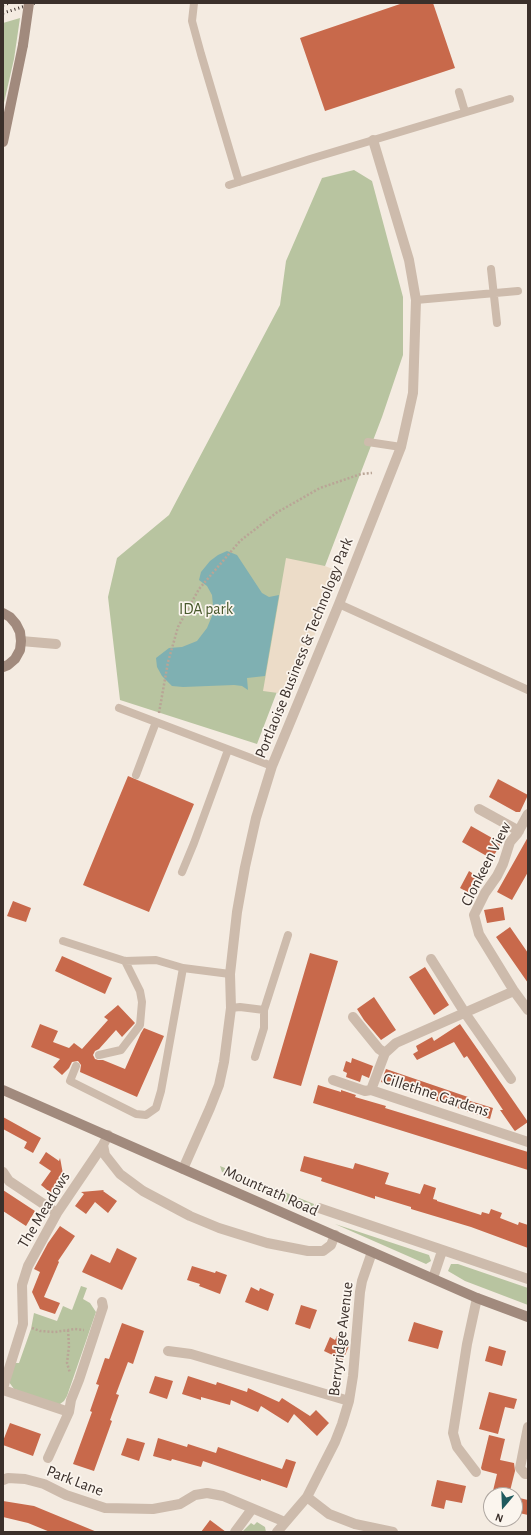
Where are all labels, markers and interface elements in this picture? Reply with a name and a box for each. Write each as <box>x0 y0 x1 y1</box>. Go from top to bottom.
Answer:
street label: Portlaoise Business & Technology Park <box>251 535 357 761</box>
park label: IDA park <box>179 599 233 619</box>
street label: Clonkeen View <box>457 819 515 909</box>
street label: Cillethne Gardens <box>380 1069 492 1121</box>
street label: Mountrath Road <box>221 1162 321 1220</box>
street label: The Meadows <box>14 1168 74 1252</box>
street label: Berryridge Avenue <box>324 1281 358 1397</box>
street label: Park Lane <box>44 1461 106 1501</box>
north arrow <box>483 1487 523 1527</box>
text: N <box>494 1511 505 1524</box>

